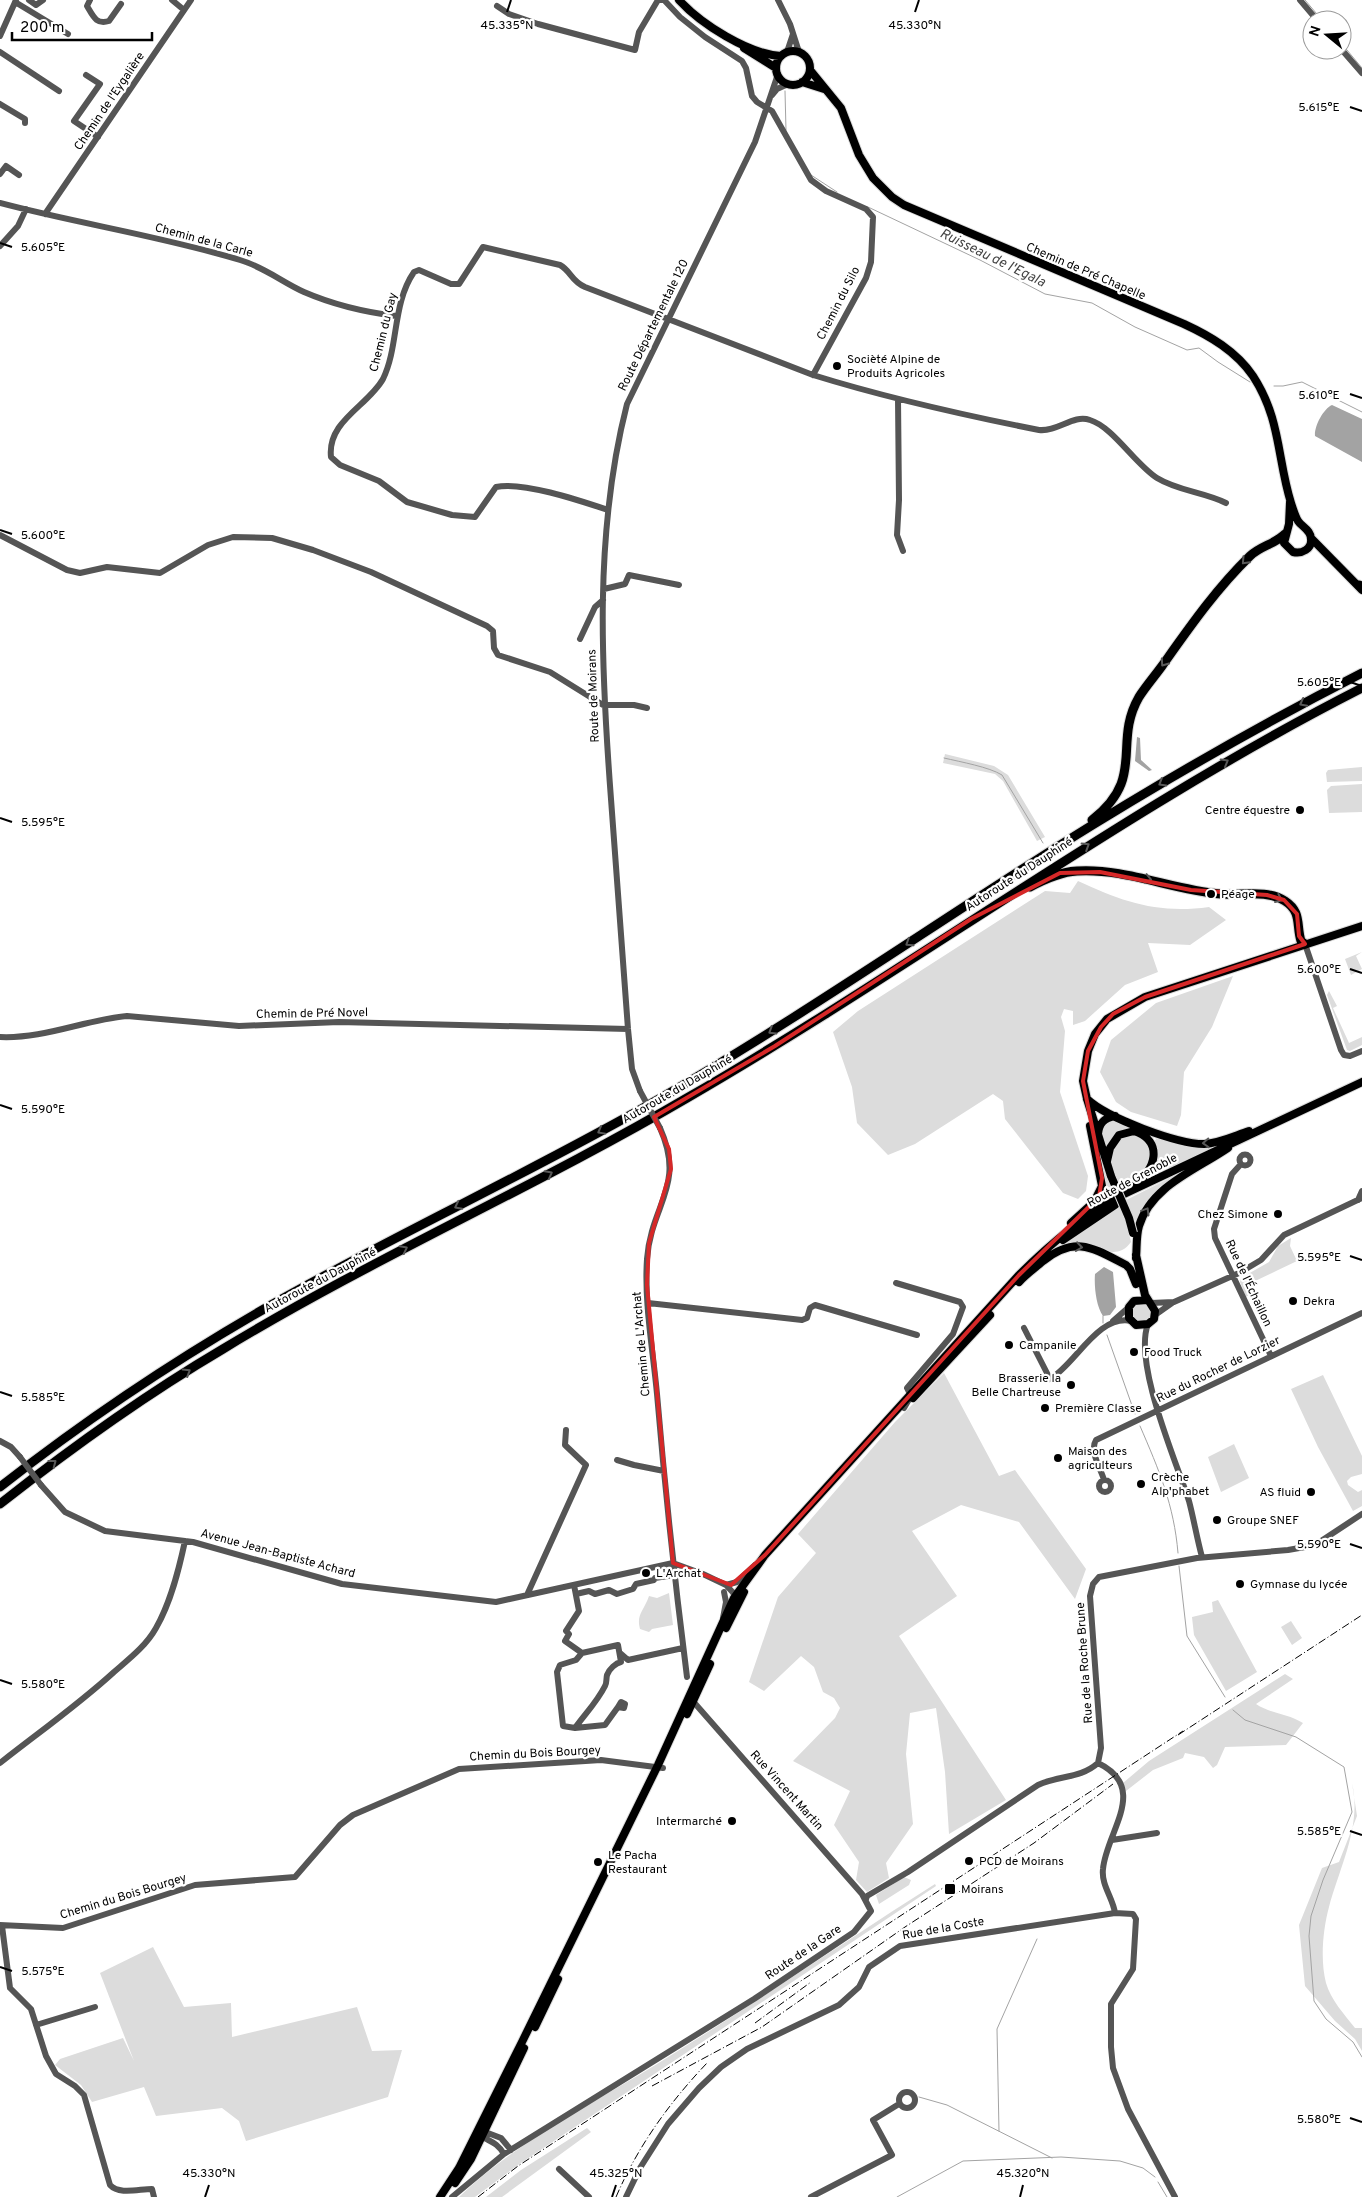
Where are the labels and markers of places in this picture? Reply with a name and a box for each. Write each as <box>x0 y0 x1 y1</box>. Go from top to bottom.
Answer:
place label: Socièté Alpine de Produits Agricoles <box>847 352 945 382</box>
marker: Socièté Alpine de Produits Agricoles <box>831 360 843 372</box>
place label: Centre équestre <box>1205 803 1290 819</box>
marker: Centre équestre <box>1294 804 1306 816</box>
place label: Péage <box>1221 887 1255 903</box>
marker: Péage <box>1205 888 1217 900</box>
place label: Chez Simone <box>1197 1207 1268 1223</box>
marker: Chez Simone <box>1272 1208 1284 1220</box>
place label: Dekra <box>1303 1294 1335 1310</box>
marker: Dekra <box>1287 1295 1299 1307</box>
place label: Campanile <box>1019 1338 1076 1354</box>
marker: Campanile <box>1003 1339 1015 1351</box>
place label: Food Truck <box>1144 1345 1202 1361</box>
marker: Food Truck <box>1128 1346 1140 1358</box>
place label: Brasserie la Belle Chartreuse <box>972 1371 1061 1401</box>
marker: Brasserie la Belle Chartreuse <box>1065 1379 1077 1391</box>
place label: Première Classe <box>1055 1401 1142 1417</box>
marker: Première Classe <box>1039 1402 1051 1414</box>
place label: Maison des agriculteurs <box>1068 1444 1133 1474</box>
marker: Maison des agriculteurs <box>1052 1452 1064 1464</box>
place label: Crèche Alp'phabet <box>1151 1470 1209 1500</box>
marker: Crèche Alp'phabet <box>1135 1478 1147 1490</box>
place label: AS fluid <box>1259 1485 1301 1501</box>
marker: AS fluid <box>1305 1486 1317 1498</box>
place label: Groupe SNEF <box>1227 1513 1299 1529</box>
marker: Groupe SNEF <box>1211 1514 1223 1526</box>
place label: L'Archat <box>656 1566 701 1582</box>
marker: L'Archat <box>640 1567 652 1579</box>
place label: Gymnase du lycée <box>1250 1577 1347 1593</box>
marker: Gymnase du lycée <box>1234 1578 1246 1590</box>
place label: Intermarché <box>656 1814 722 1830</box>
marker: Intermarché <box>726 1815 738 1827</box>
place label: Le Pacha Restaurant <box>608 1848 667 1878</box>
place label: PCD de Moirans <box>979 1854 1064 1870</box>
marker: PCD de Moirans <box>963 1855 975 1867</box>
marker: Le Pacha Restaurant <box>592 1856 604 1868</box>
marker: Moirans <box>943 1882 957 1896</box>
place label: Moirans <box>961 1882 1004 1898</box>

